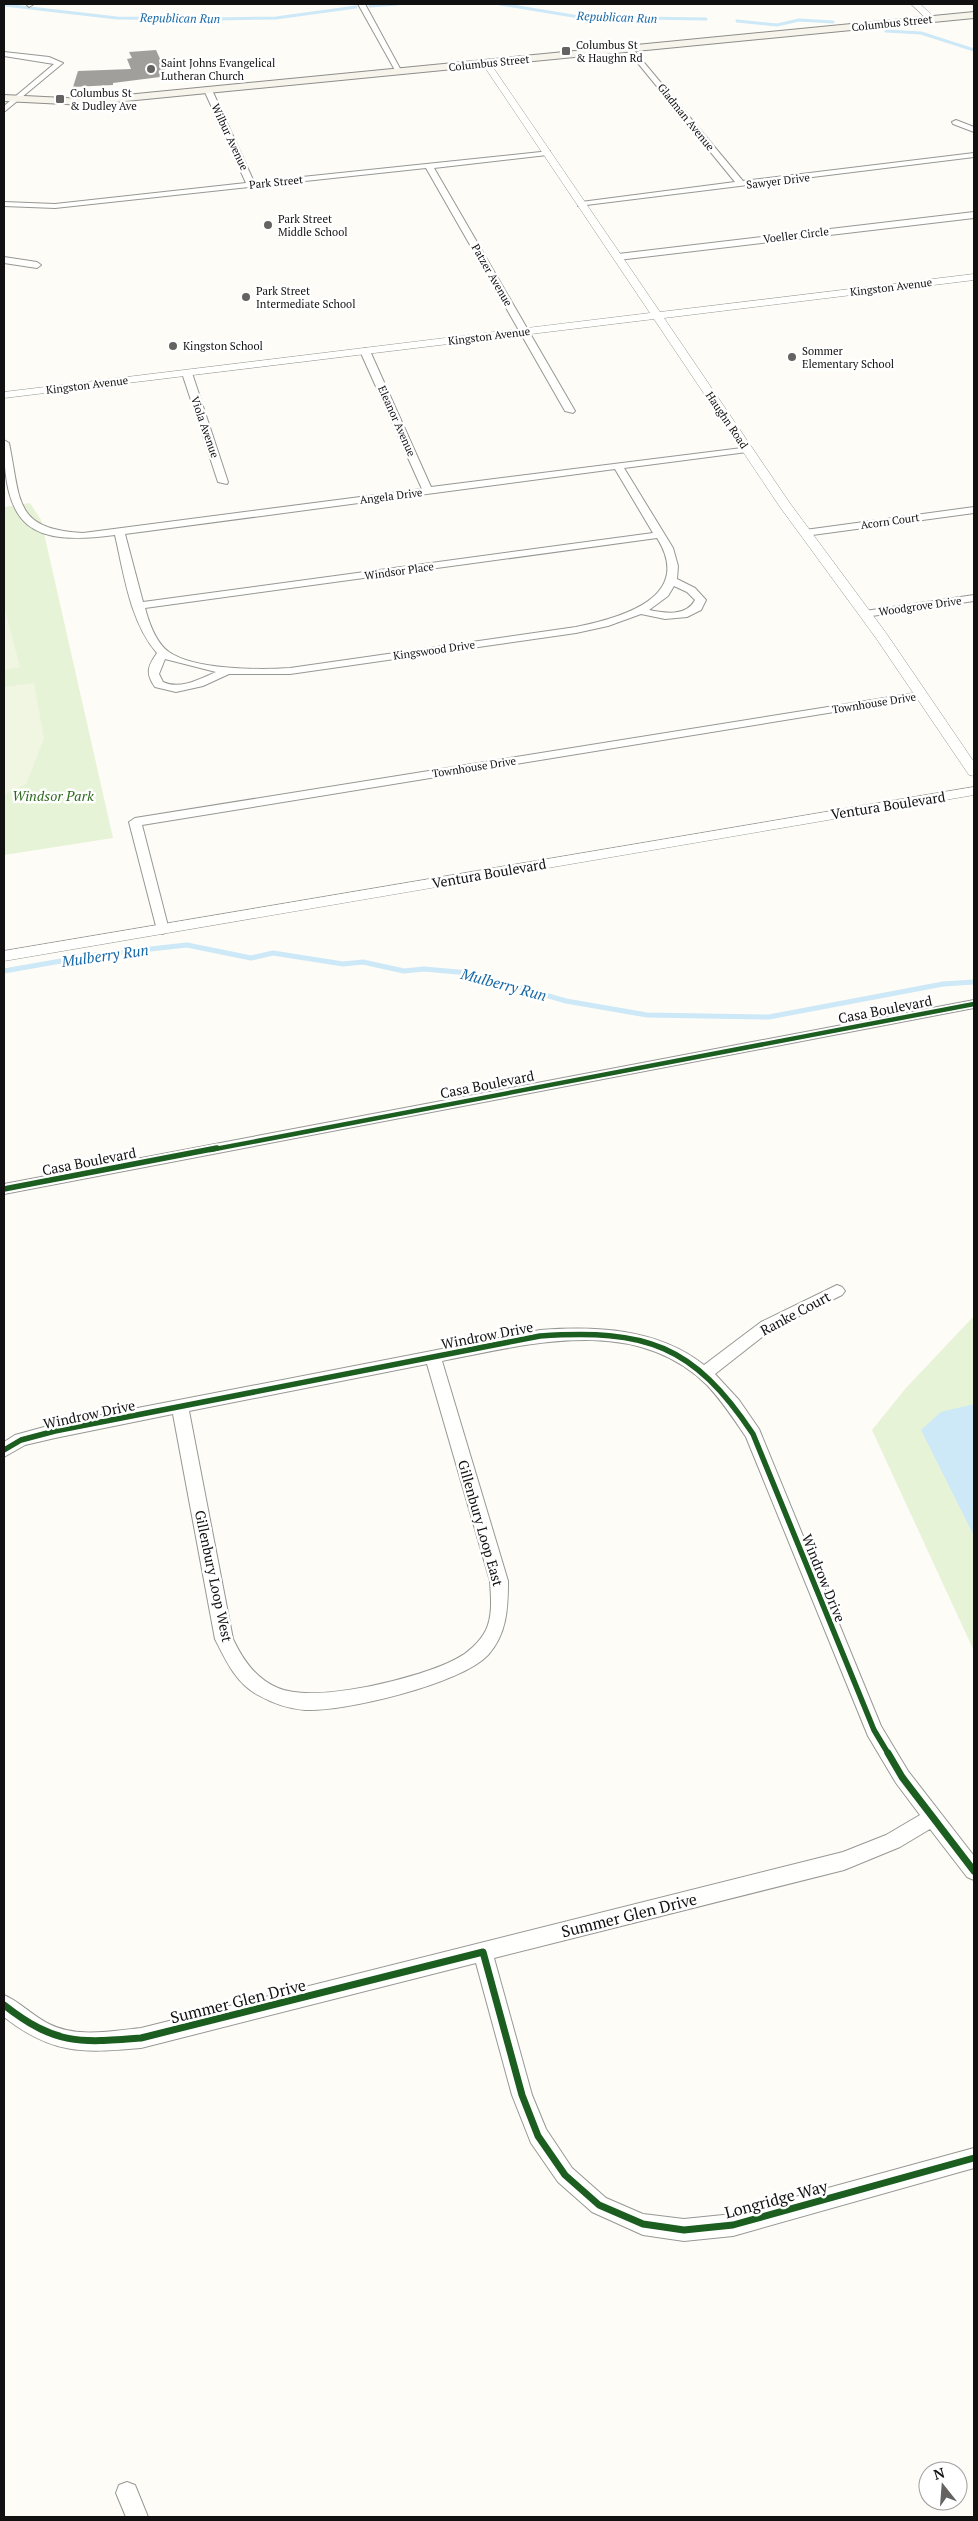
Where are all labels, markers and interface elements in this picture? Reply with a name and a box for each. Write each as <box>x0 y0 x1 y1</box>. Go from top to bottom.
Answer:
water label: Republican Run <box>576 8 657 26</box>
water label: Republican Run <box>139 10 220 26</box>
street label: Columbus Street <box>851 12 933 34</box>
place label: Columbus St & Haughn Rd <box>576 38 643 65</box>
marker: Columbus St & Haughn Rd <box>560 45 572 57</box>
street label: Columbus Street <box>448 52 530 74</box>
place label: Saint Johns Evangelical Lutheran Church <box>161 56 275 83</box>
marker: Saint Johns Evangelical Lutheran Church <box>145 63 157 75</box>
street label: Gladman Avenue <box>655 80 718 154</box>
place label: Columbus St & Dudley Ave <box>70 86 137 113</box>
marker: Columbus St & Dudley Ave <box>54 93 66 105</box>
street label: Wilbur Avenue <box>208 101 252 173</box>
street label: Sawyer Drive <box>745 170 811 192</box>
street label: Park Street <box>248 172 304 192</box>
place label: Park Street Middle School <box>278 212 348 239</box>
marker: Park Street Middle School <box>262 219 274 231</box>
street label: Voeller Circle <box>763 224 830 246</box>
street label: Patzer Avenue <box>469 241 516 309</box>
street label: Kingston Avenue <box>849 275 933 299</box>
place label: Park Street Intermediate School <box>256 284 355 311</box>
marker: Park Street Intermediate School <box>240 291 252 303</box>
street label: Kingston Avenue <box>447 324 531 348</box>
place label: Kingston School <box>183 339 263 353</box>
marker: Kingston School <box>167 340 179 352</box>
place label: Sommer Elementary School <box>802 344 894 371</box>
marker: Sommer Elementary School <box>786 351 798 363</box>
street label: Kingston Avenue <box>45 373 129 397</box>
street label: Eleanor Avenue <box>375 383 419 459</box>
street label: Haughn Road <box>703 389 751 451</box>
street label: Viola Avenue <box>188 394 222 460</box>
street label: Angela Drive <box>359 485 424 507</box>
street label: Acorn Court <box>860 510 920 532</box>
street label: Windsor Place <box>363 559 435 583</box>
street label: Woodgrove Drive <box>878 593 963 619</box>
street label: Kingswood Drive <box>392 637 476 663</box>
street label: Townhouse Drive <box>831 689 917 717</box>
street label: Townhouse Drive <box>431 753 517 781</box>
park label: Windsor Park <box>12 786 94 805</box>
street label: Ventura Boulevard <box>829 787 947 823</box>
street label: Ventura Boulevard <box>431 854 548 892</box>
water label: Mulberry Run <box>59 939 150 971</box>
water label: Mulberry Run <box>458 963 549 1005</box>
street label: Casa Boulevard <box>836 991 934 1027</box>
street label: Casa Boulevard <box>438 1066 536 1102</box>
street label: Casa Boulevard <box>40 1143 138 1179</box>
street label: Ranke Court <box>757 1286 834 1339</box>
street label: Windrow Drive <box>439 1317 535 1353</box>
street label: Windrow Drive <box>41 1395 137 1433</box>
street label: Gillenbury Loop East <box>454 1458 508 1589</box>
street label: Gillenbury Loop West <box>191 1508 237 1644</box>
street label: Windrow Drive <box>798 1531 850 1625</box>
street label: Summer Glen Drive <box>559 1888 699 1942</box>
street label: Summer Glen Drive <box>168 1974 308 2028</box>
street label: Longridge Way <box>722 2174 831 2223</box>
north arrow <box>918 2461 968 2511</box>
text: N <box>931 2462 947 2484</box>

